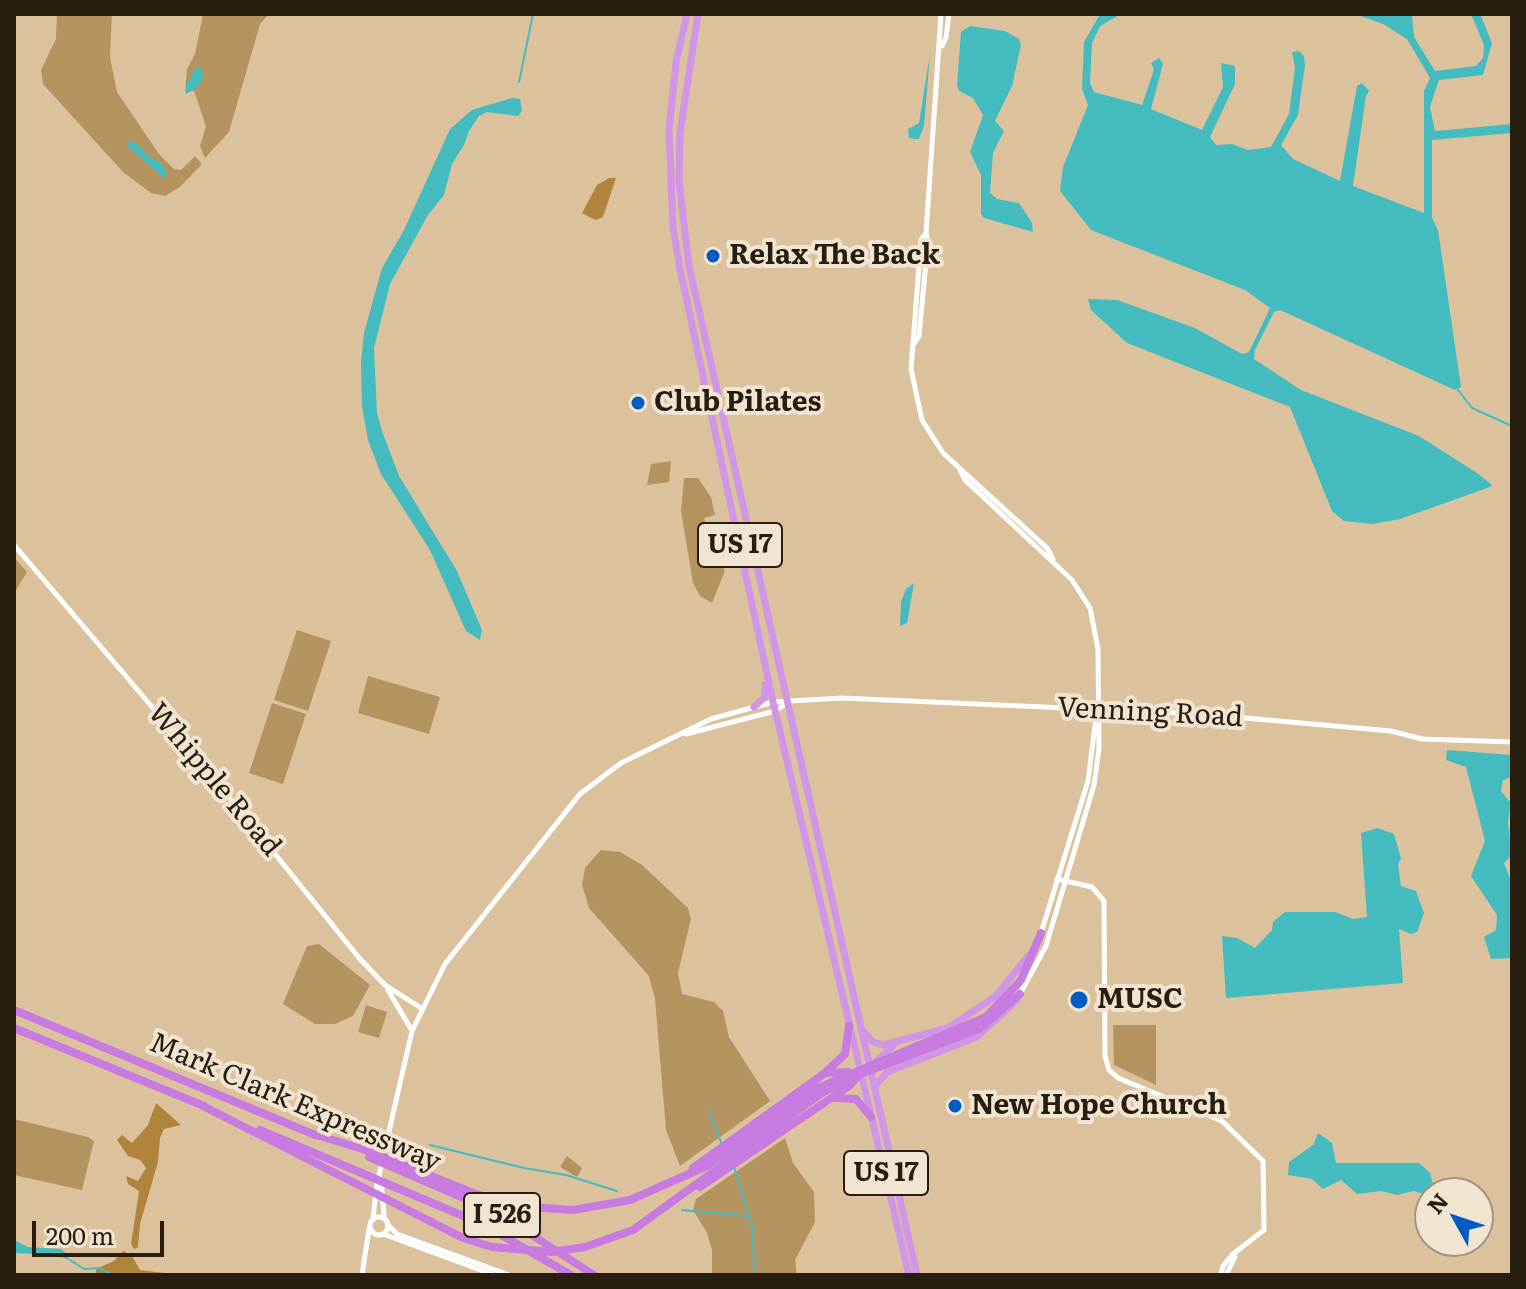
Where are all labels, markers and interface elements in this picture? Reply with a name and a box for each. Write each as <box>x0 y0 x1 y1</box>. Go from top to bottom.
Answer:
place label: Relax The Back <box>729 239 940 273</box>
marker: Relax The Back <box>704 247 722 265</box>
place label: Club Pilates <box>654 386 821 420</box>
marker: Club Pilates <box>629 394 647 412</box>
road number: US 17 <box>698 523 782 567</box>
street label: Venning Road <box>1056 691 1244 735</box>
street label: Whipple Road <box>140 697 288 863</box>
place label: MUSC <box>1097 983 1183 1017</box>
marker: MUSC <box>1068 989 1090 1011</box>
street label: Mark Clark Expressway <box>144 1026 446 1180</box>
place label: New Hope Church <box>971 1089 1227 1123</box>
marker: New Hope Church <box>946 1097 964 1115</box>
road number: US 17 <box>844 1151 928 1195</box>
north arrow <box>1414 1177 1494 1257</box>
text: N <box>1418 1185 1455 1220</box>
road number: I 526 <box>464 1193 540 1237</box>
scale bar <box>36 1205 168 1255</box>
text: 200 m <box>46 1217 114 1252</box>

